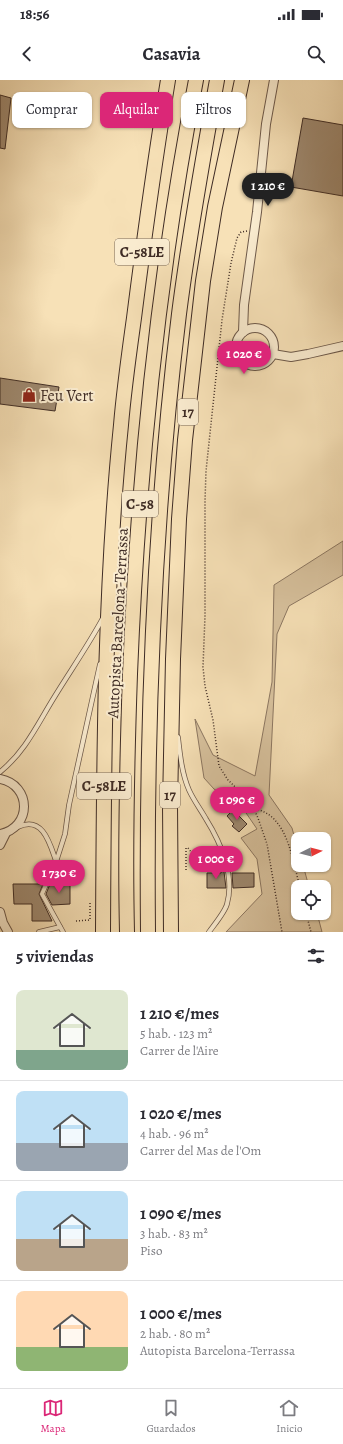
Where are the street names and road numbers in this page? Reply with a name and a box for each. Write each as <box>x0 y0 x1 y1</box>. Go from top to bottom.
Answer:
road number: C-58LE <box>115 239 169 265</box>
road number: 17 <box>178 399 198 425</box>
road number: C-58 <box>122 491 158 517</box>
street label: Autopista Barcelona-Terrassa <box>102 527 134 720</box>
road number: C-58LE <box>77 773 131 799</box>
road number: 17 <box>160 782 180 808</box>

